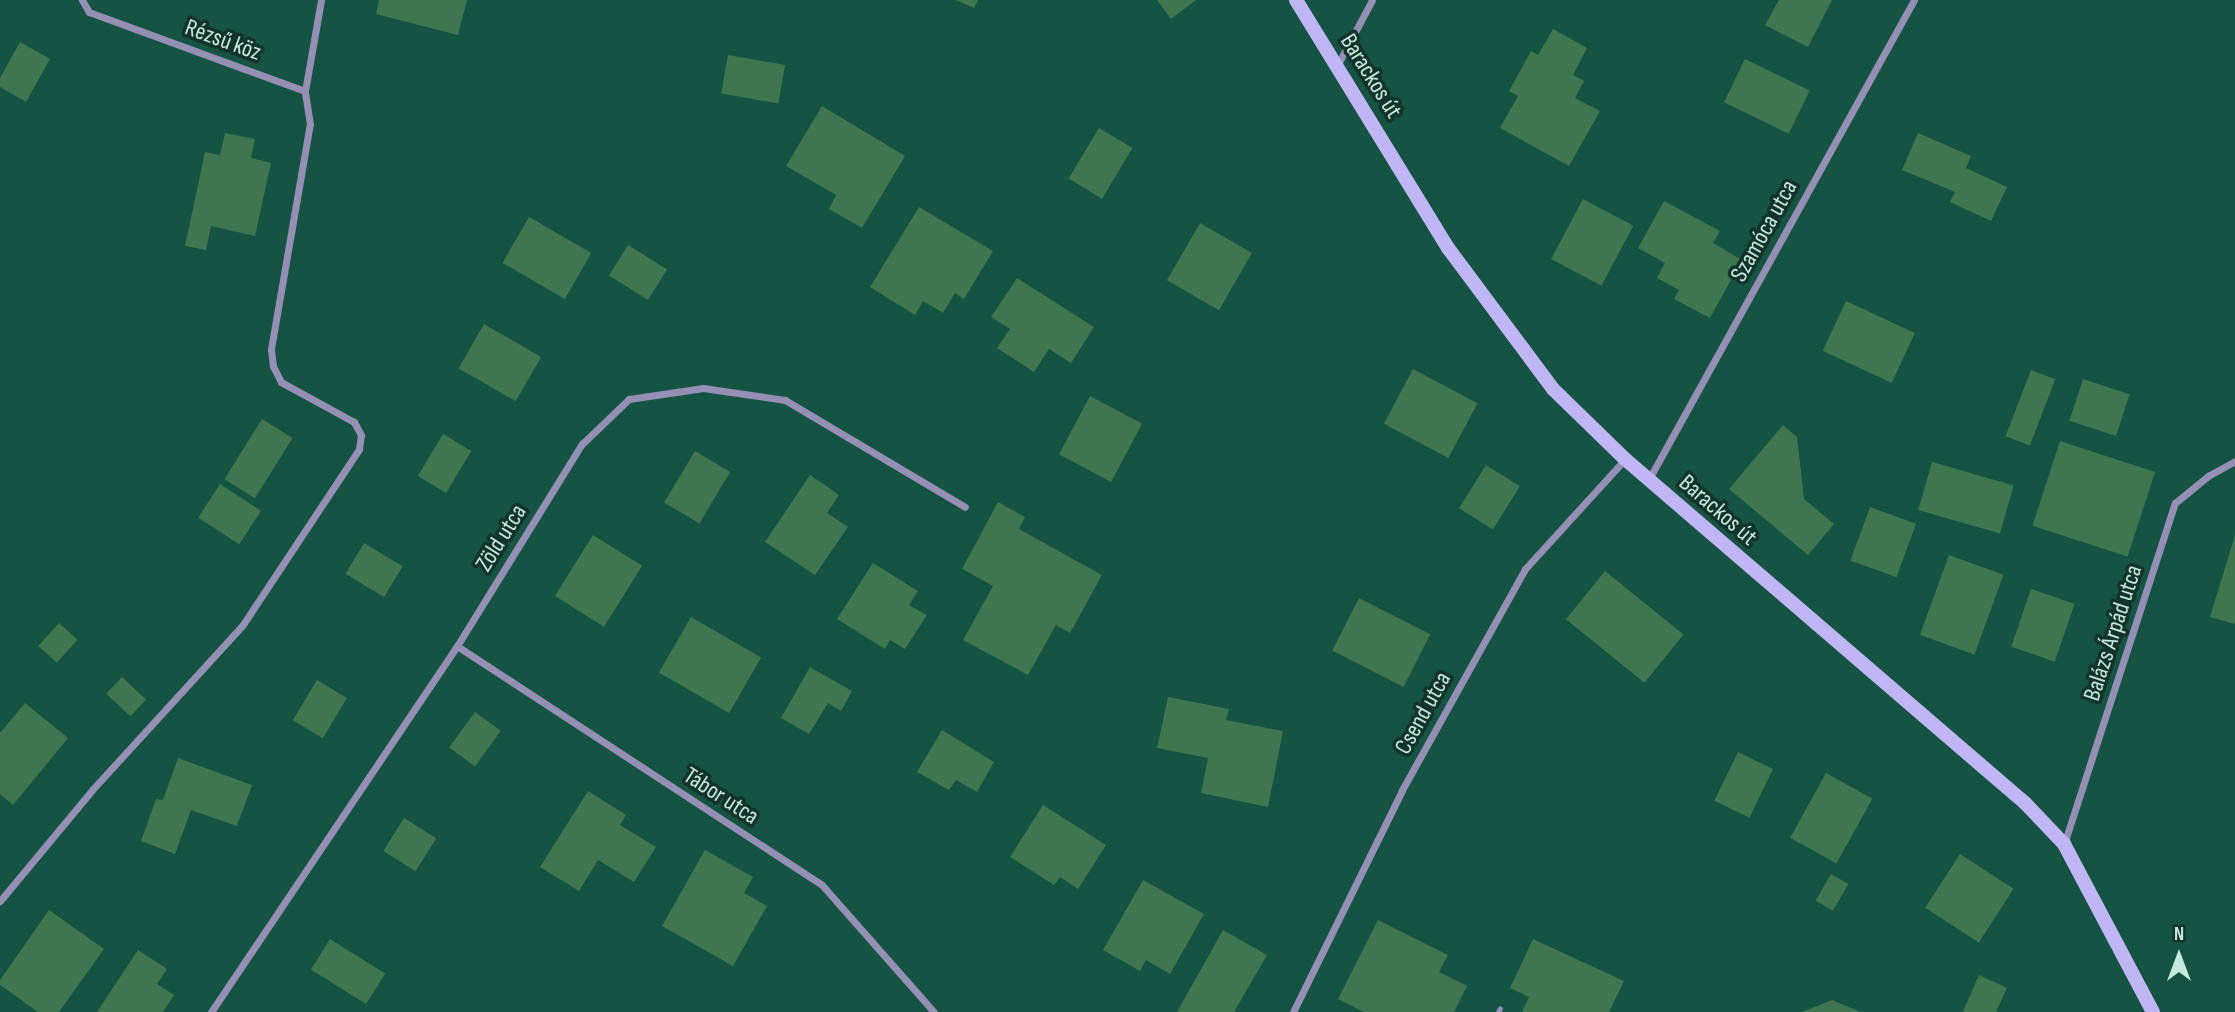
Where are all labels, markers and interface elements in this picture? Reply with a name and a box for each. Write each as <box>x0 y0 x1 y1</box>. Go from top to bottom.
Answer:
street label: Rézsű köz <box>181 13 265 67</box>
street label: Barackos út <box>1334 29 1408 123</box>
street label: Szamóca utca <box>1724 175 1804 287</box>
street label: Barackos út <box>1673 468 1763 552</box>
street label: Zöld utca <box>469 499 533 577</box>
street label: Balázs Árpád utca <box>2078 561 2148 705</box>
street label: Csend utca <box>1389 667 1457 759</box>
street label: Tábor utca <box>678 761 764 831</box>
north arrow <box>2144 921 2214 991</box>
text: N <box>2174 923 2184 946</box>

